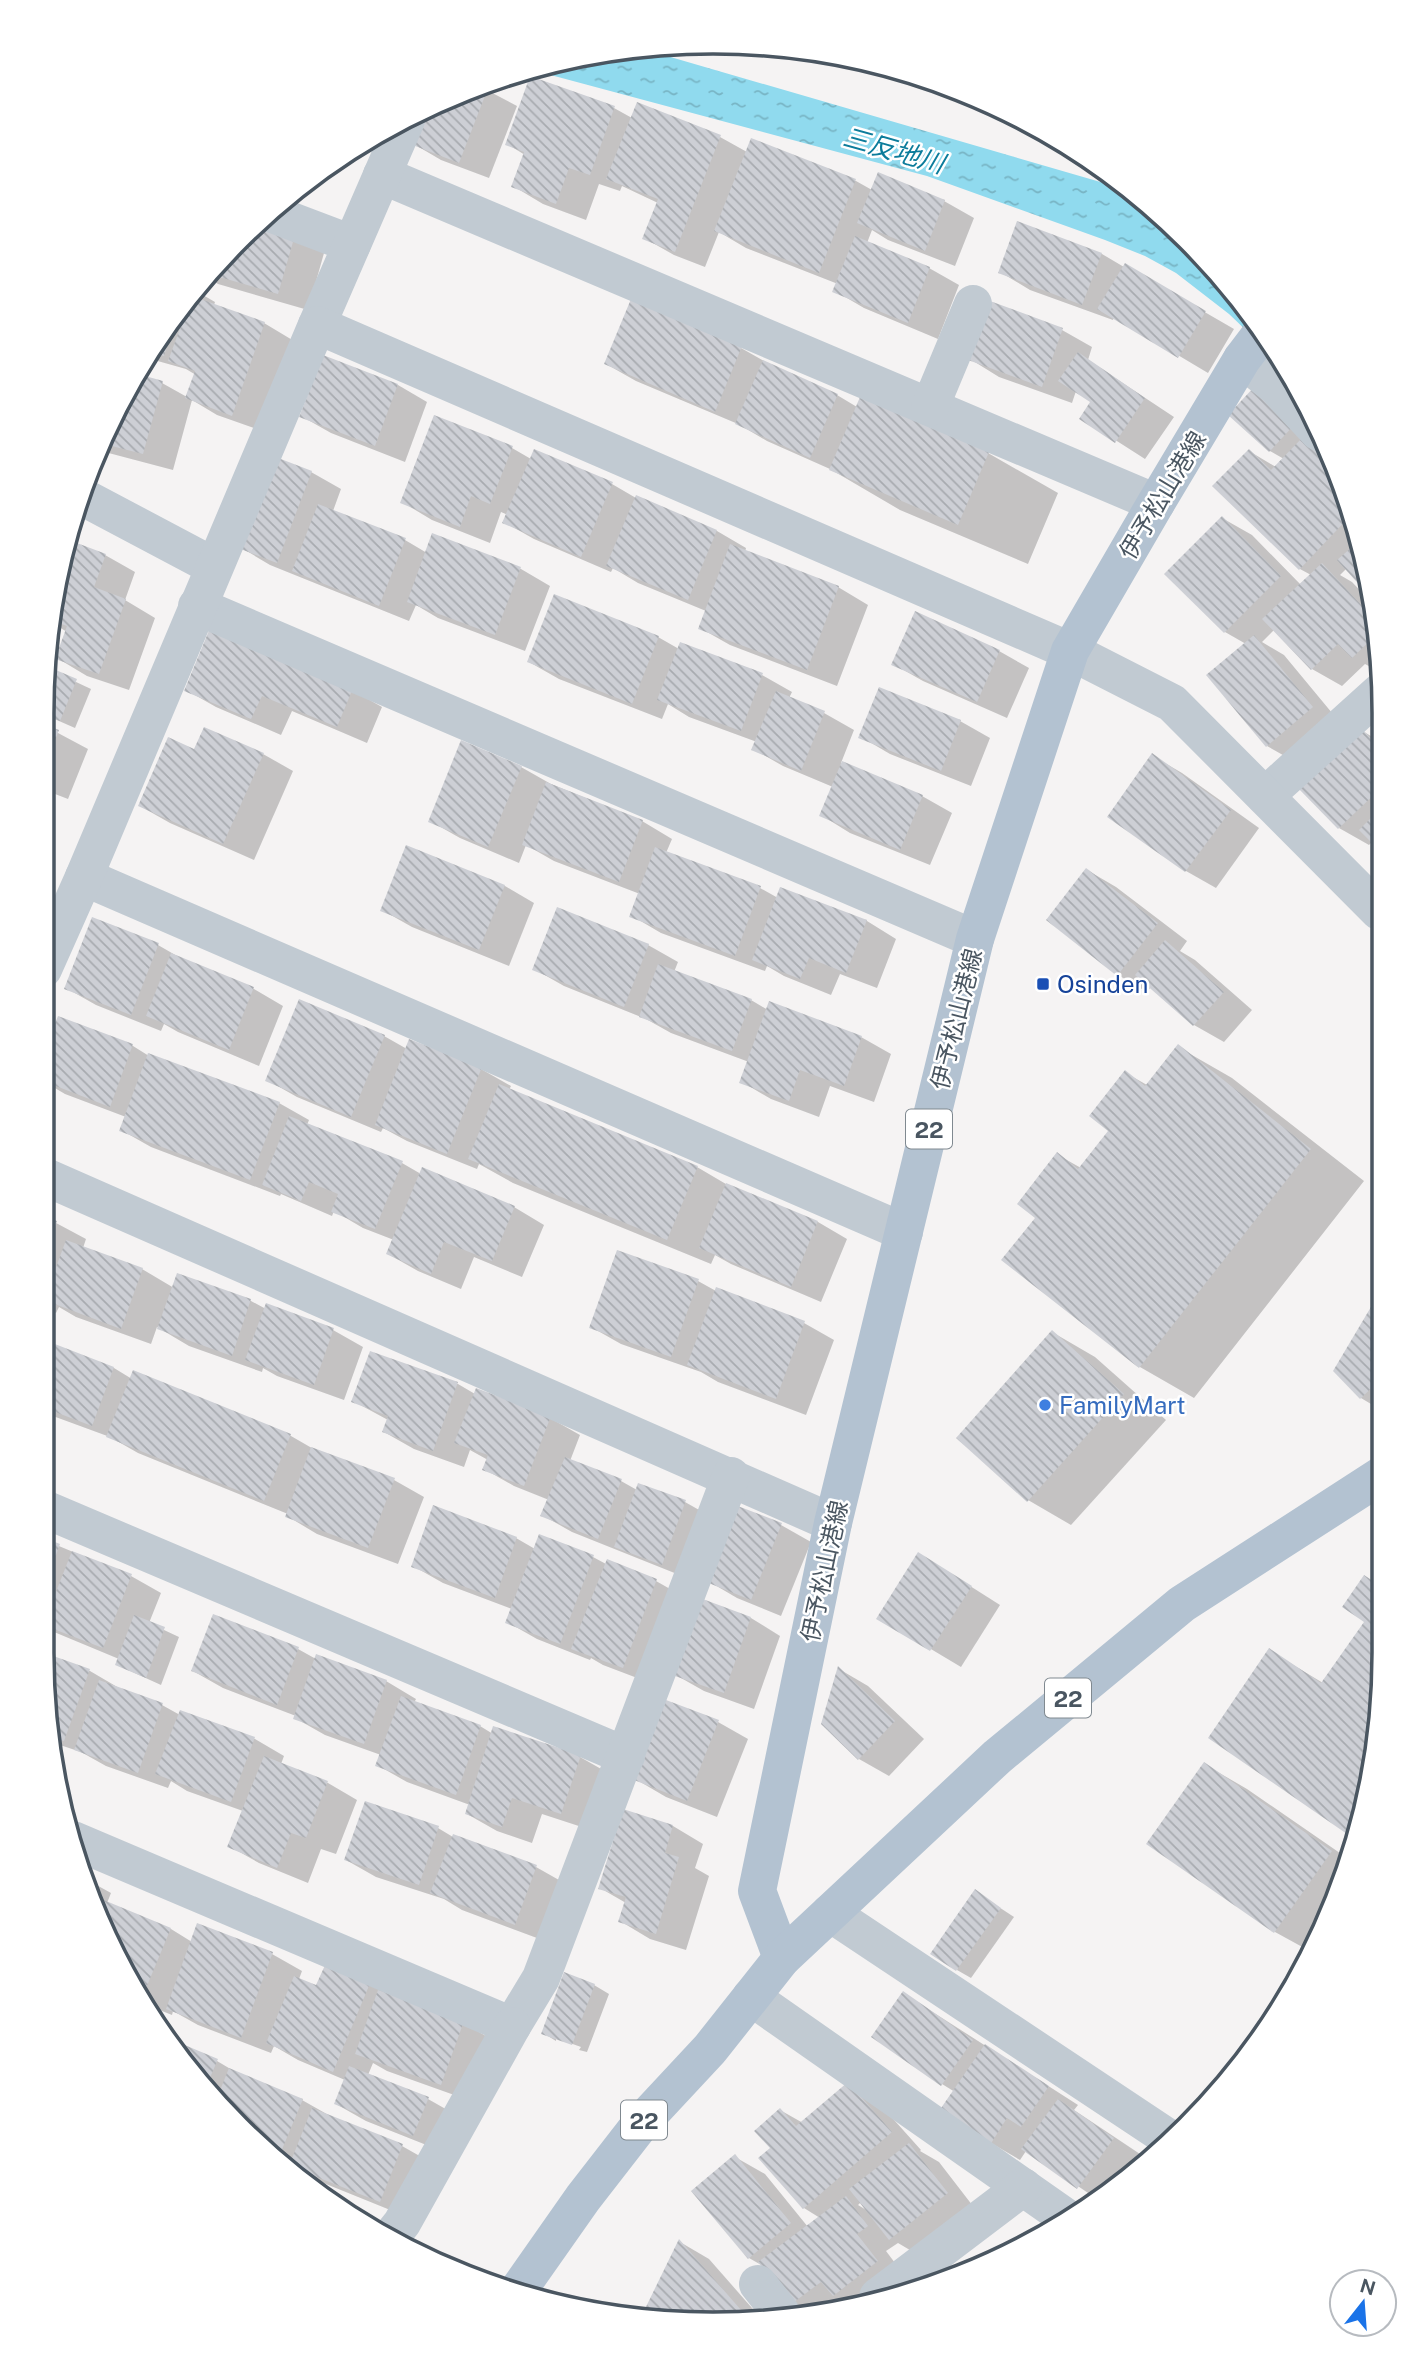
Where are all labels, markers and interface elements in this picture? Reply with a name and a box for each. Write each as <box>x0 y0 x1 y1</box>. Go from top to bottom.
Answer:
water label: 三反地川 <box>840 121 951 180</box>
street label: 伊予松山港線 <box>1113 426 1211 564</box>
street label: 伊予松山港線 <box>925 946 987 1092</box>
place label: Osinden <box>1057 970 1148 998</box>
marker: Osinden <box>1035 976 1051 992</box>
road number: 22 <box>906 1110 952 1148</box>
place label: FamilyMart <box>1059 1391 1186 1419</box>
marker: FamilyMart <box>1037 1397 1053 1413</box>
street label: 伊予松山港線 <box>795 1498 853 1644</box>
road number: 22 <box>1045 1679 1091 1718</box>
road number: 22 <box>621 2100 667 2140</box>
north arrow <box>1328 2268 1398 2338</box>
text: N <box>1358 2274 1378 2299</box>

